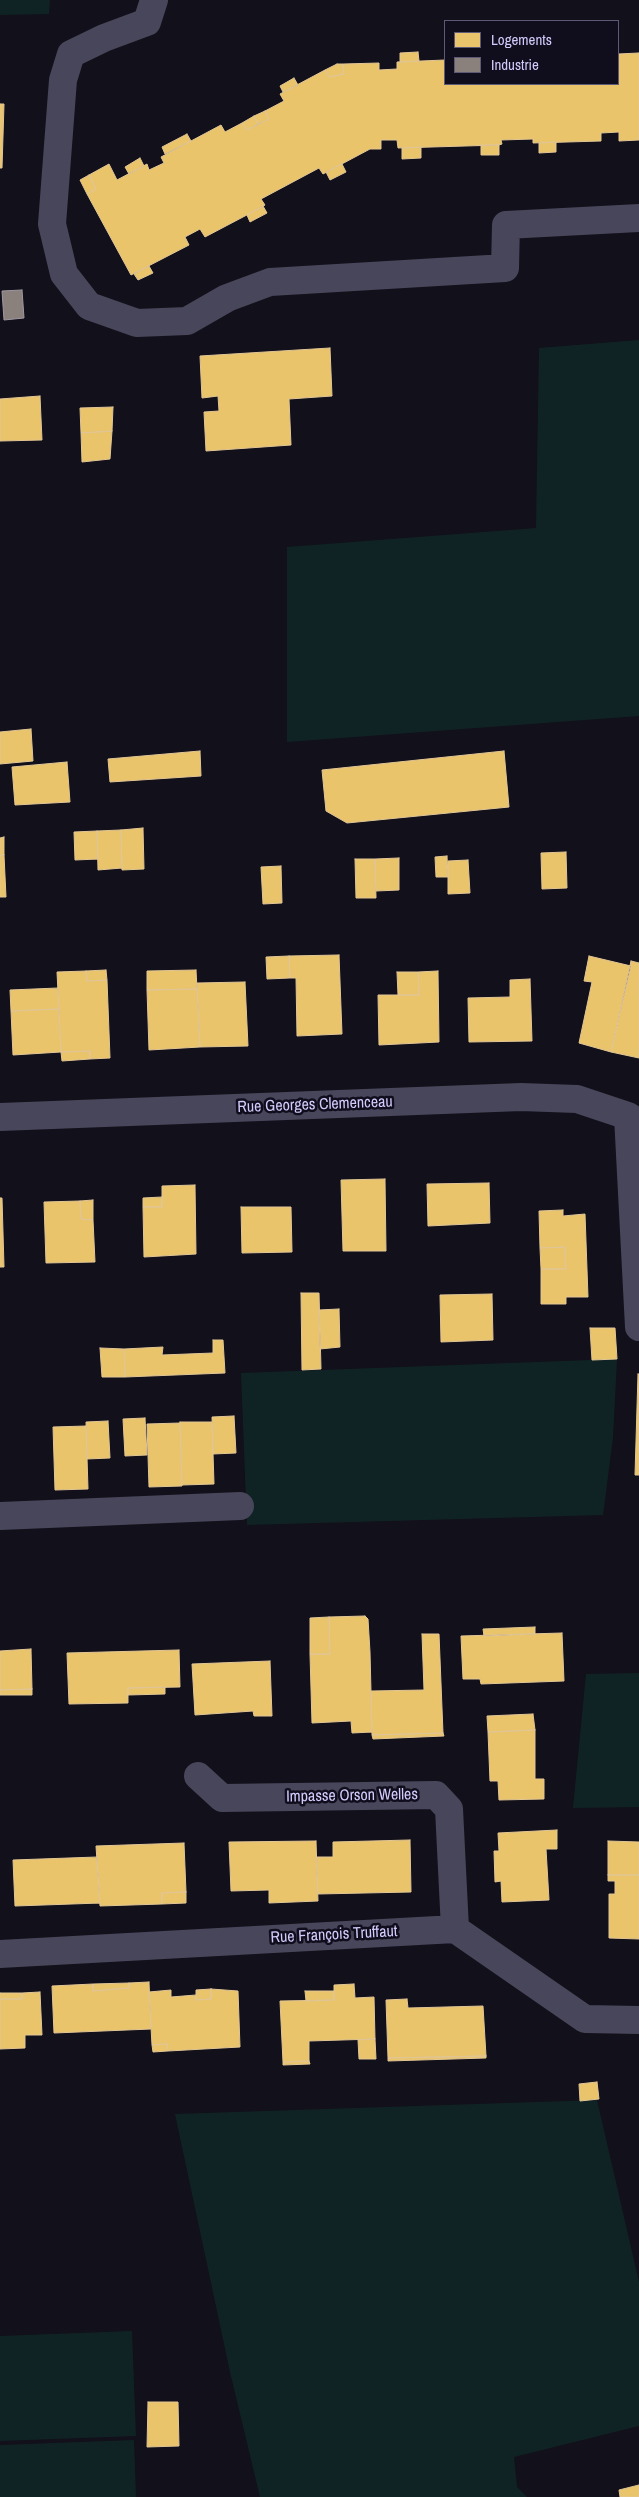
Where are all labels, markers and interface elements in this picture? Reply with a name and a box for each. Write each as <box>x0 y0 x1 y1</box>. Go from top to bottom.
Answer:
legend <box>444 20 619 85</box>
text: Logements <box>491 29 552 50</box>
text: Industrie <box>491 54 539 75</box>
street label: Rue Georges Clemenceau <box>237 1093 393 1117</box>
street label: Impasse Orson Welles <box>286 1785 418 1807</box>
street label: Rue François Truffaut <box>270 1922 398 1948</box>

